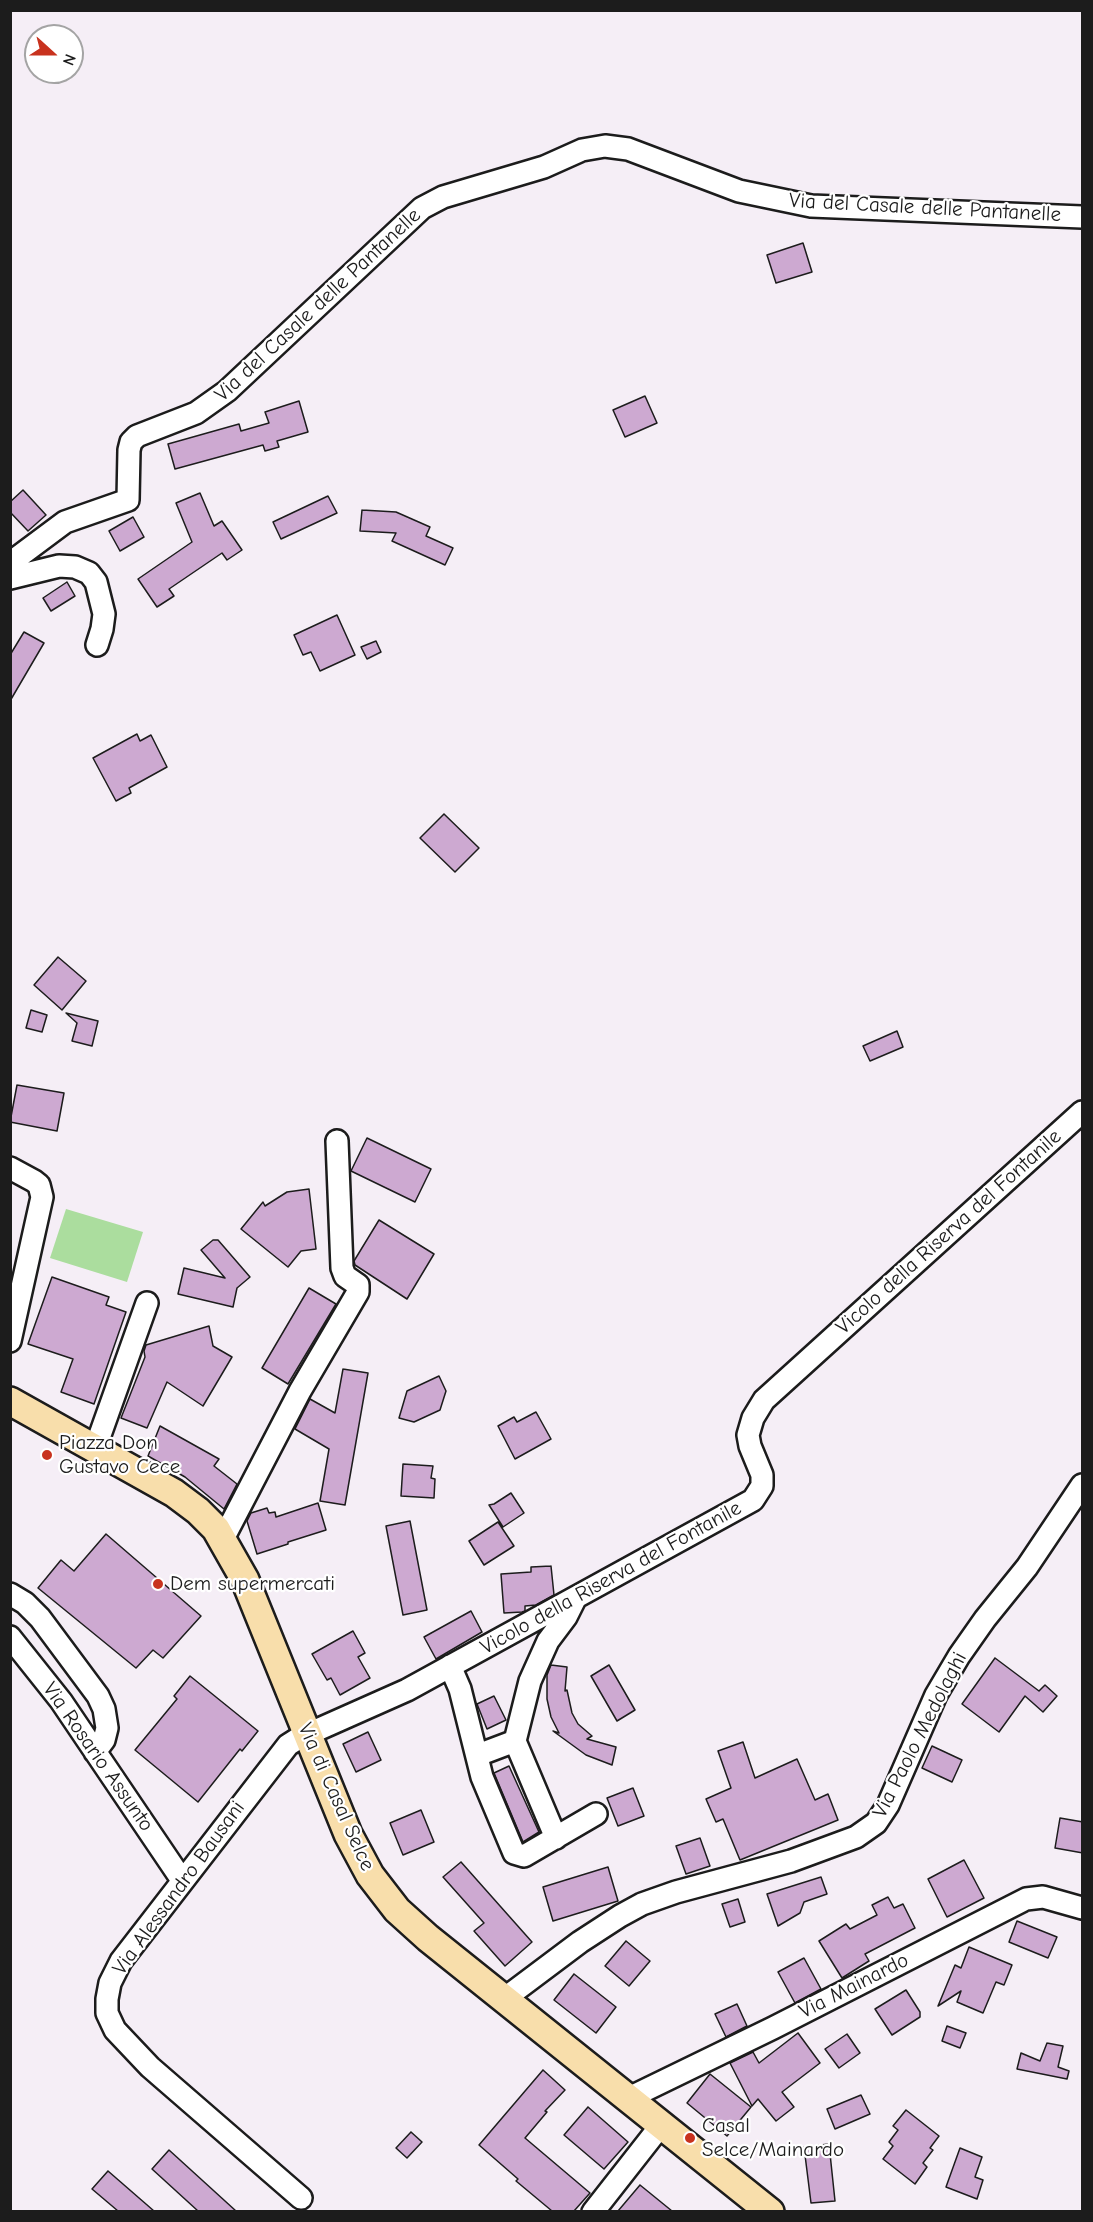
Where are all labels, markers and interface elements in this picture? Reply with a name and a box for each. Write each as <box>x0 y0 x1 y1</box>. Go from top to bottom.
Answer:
north arrow <box>24 24 84 84</box>
text: N <box>59 52 79 68</box>
street label: Via del Casale delle Pantanelle <box>788 188 1062 228</box>
street label: Via del Casale delle Pantanelle <box>210 203 426 407</box>
street label: Vicolo della Riserva del Fontanile <box>831 1124 1067 1340</box>
place label: Piazza Don Gustavo Cece <box>59 1430 180 1480</box>
marker: Piazza Don Gustavo Cece <box>40 1448 54 1462</box>
street label: Vicolo della Riserva del Fontanile <box>476 1496 746 1660</box>
place label: Dem supermercati <box>170 1571 335 1597</box>
marker: Dem supermercati <box>151 1577 165 1591</box>
street label: Via Paolo Medolaghi <box>867 1648 973 1822</box>
street label: Via Rosario Assunto <box>37 1678 159 1836</box>
street label: Via di Casal Selce <box>292 1719 380 1875</box>
street label: Via Alessandro Bausani <box>107 1796 251 1980</box>
street label: Via Mainardo <box>795 1948 913 2024</box>
place label: Casal Selce/Mainardo <box>702 2113 844 2163</box>
marker: Casal Selce/Mainardo <box>683 2131 697 2145</box>

